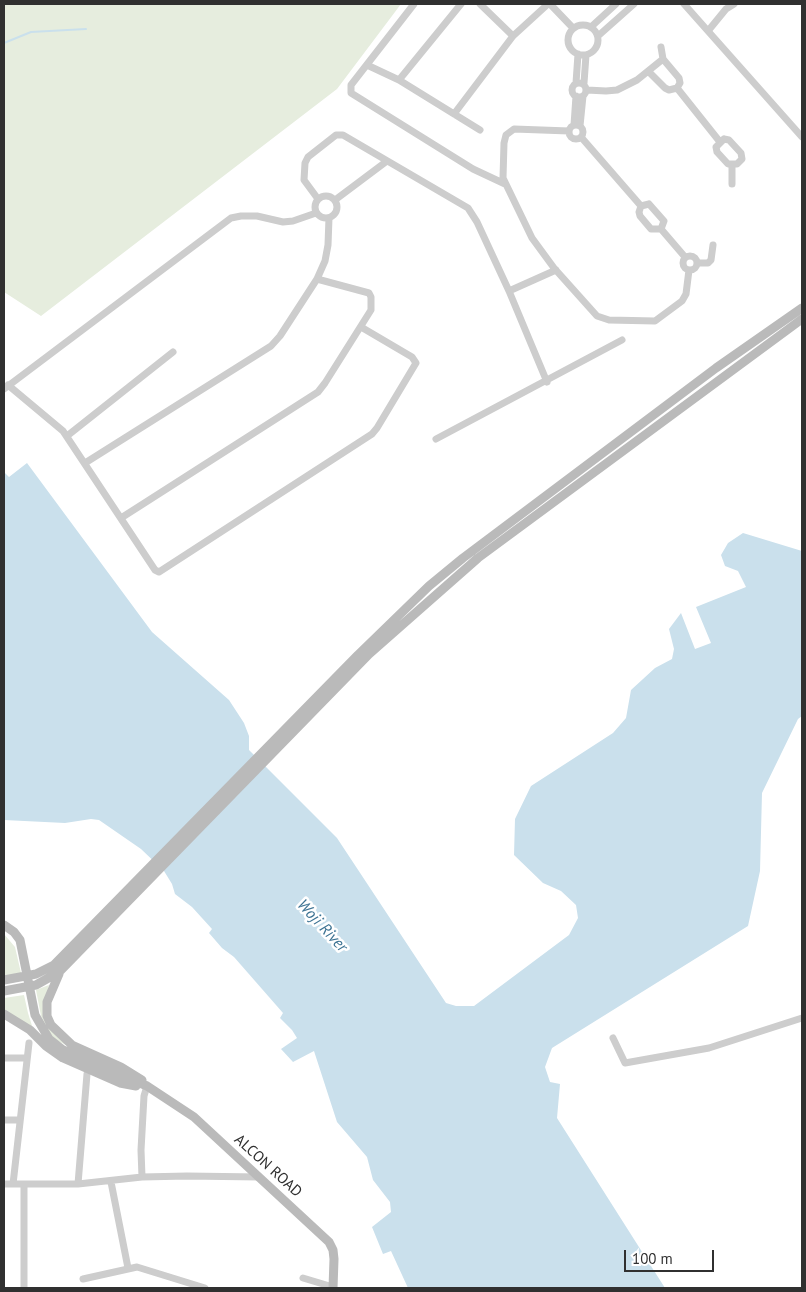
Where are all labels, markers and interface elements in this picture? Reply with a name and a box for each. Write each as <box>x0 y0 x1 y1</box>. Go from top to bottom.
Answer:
water label: Woji River <box>293 896 351 956</box>
street label: ALCON ROAD <box>230 1131 306 1201</box>
scale bar <box>626 1240 716 1272</box>
text: 100 m <box>632 1249 673 1268</box>

